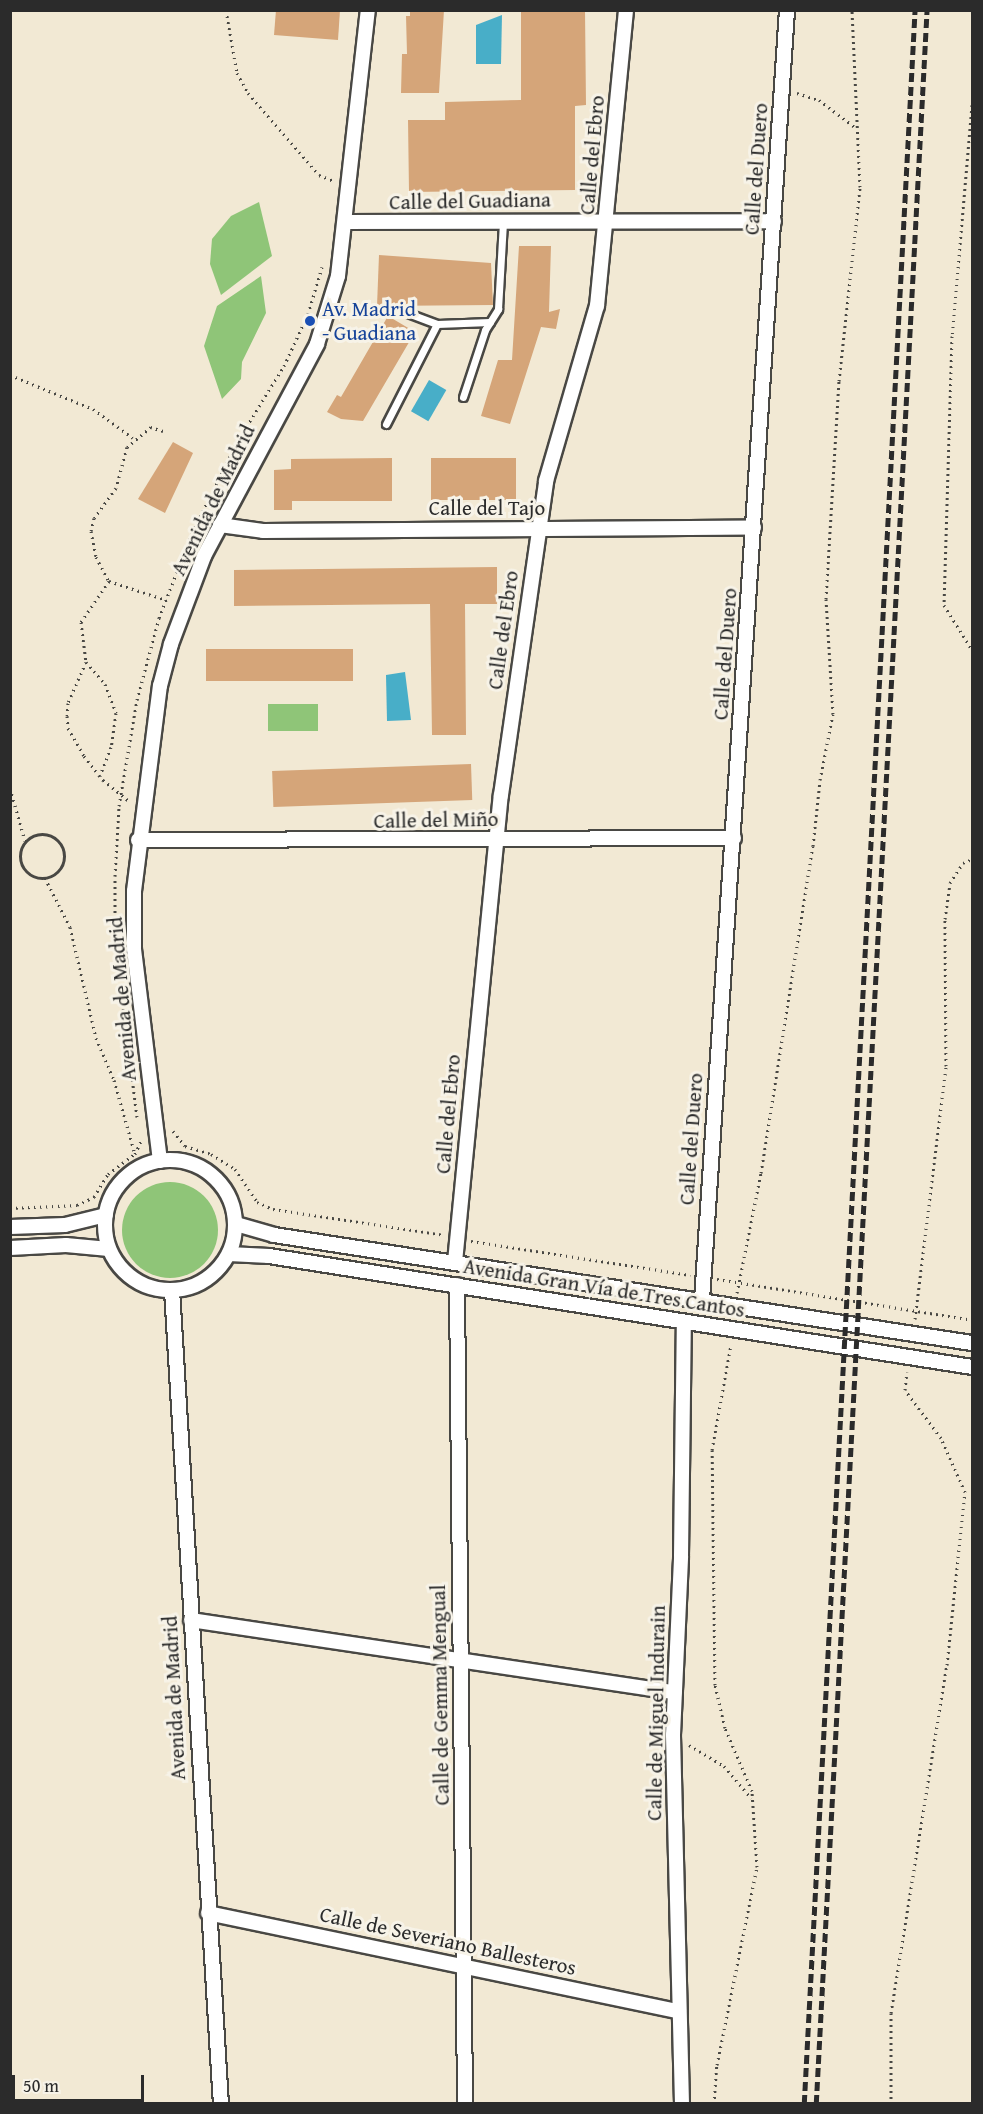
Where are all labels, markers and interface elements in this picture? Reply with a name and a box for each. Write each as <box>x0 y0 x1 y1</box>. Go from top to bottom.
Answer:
street label: Calle del Ebro <box>574 94 610 216</box>
street label: Calle del Duero <box>739 102 773 236</box>
street label: Calle del Guadiana <box>389 187 551 215</box>
place label: Av. Madrid - Guadiana <box>322 296 416 346</box>
marker: Av. Madrid - Guadiana <box>303 314 317 328</box>
street label: Avenida de Madrid <box>166 420 260 580</box>
street label: Calle del Tajo <box>429 495 545 521</box>
street label: Calle del Ebro <box>482 569 524 691</box>
street label: Calle del Duero <box>708 587 742 721</box>
street label: Calle del Miño <box>373 806 499 834</box>
street label: Avenida de Madrid <box>102 916 142 1082</box>
street label: Calle del Ebro <box>430 1053 466 1175</box>
street label: Calle del Duero <box>674 1072 708 1206</box>
street label: Avenida Gran Vía de Tres Cantos <box>462 1253 746 1323</box>
street label: Calle de Gemma Mengual <box>425 1584 455 1806</box>
street label: Calle de Miguel Indurain <box>642 1605 670 1821</box>
street label: Avenida de Madrid <box>157 1615 191 1781</box>
street label: Calle de Severiano Ballesteros <box>318 1902 578 1980</box>
scale bar <box>15 2063 147 2101</box>
text: 50 m <box>23 2072 59 2099</box>

